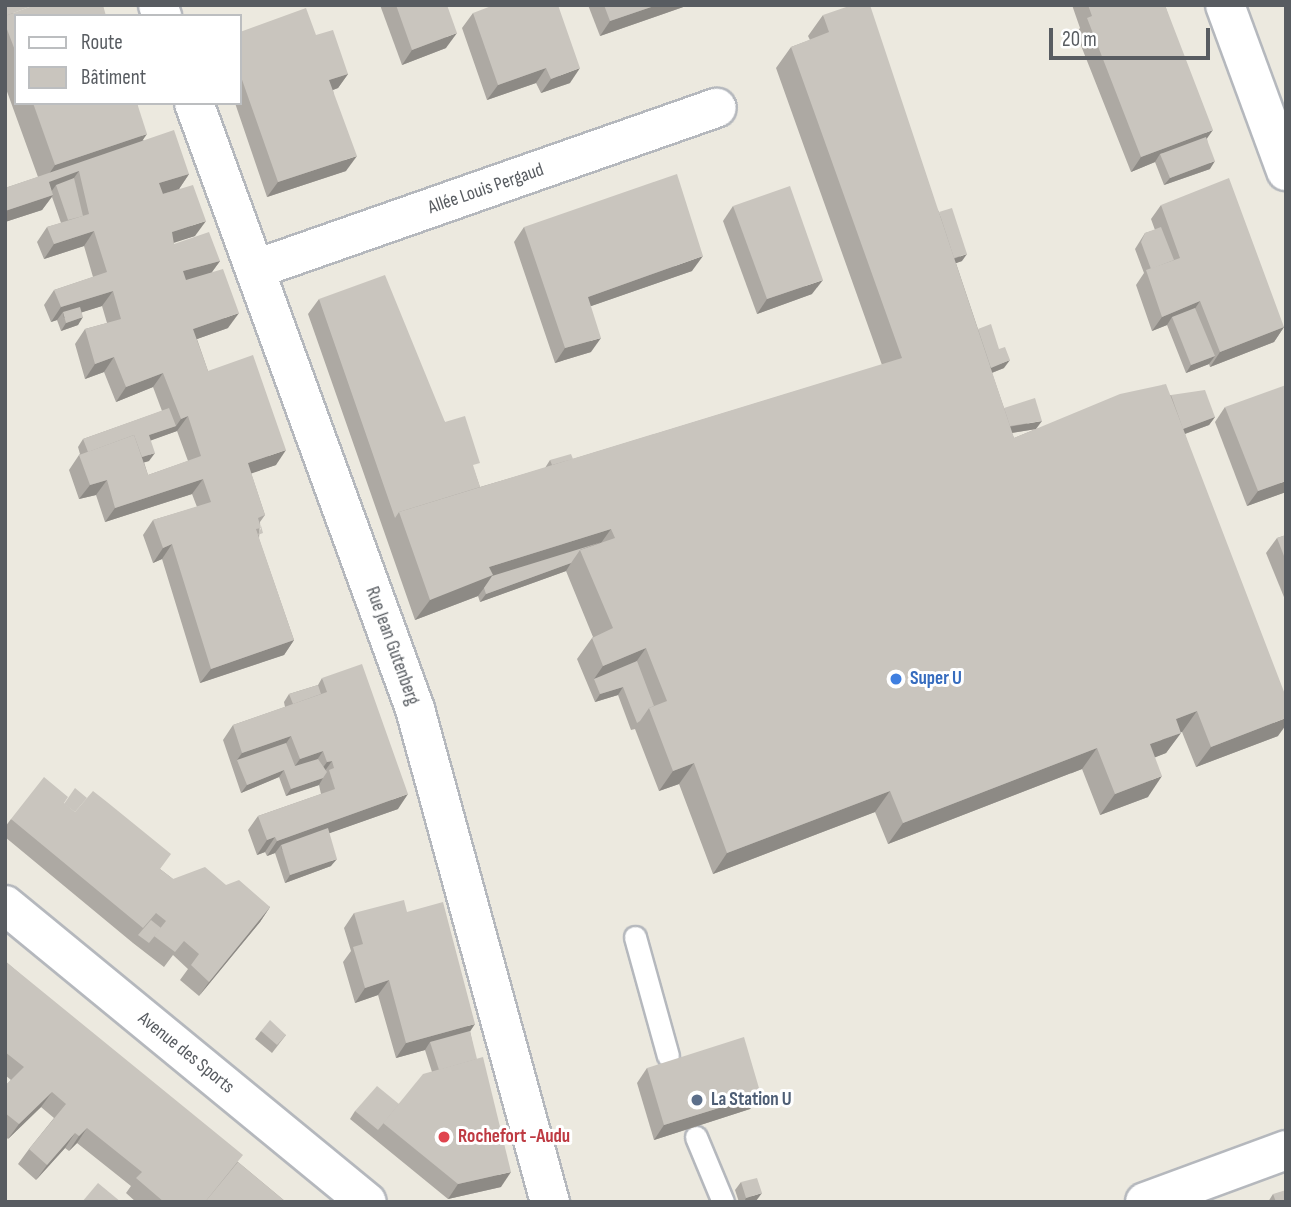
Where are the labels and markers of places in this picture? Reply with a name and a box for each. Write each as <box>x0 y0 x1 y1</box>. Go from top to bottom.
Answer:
place label: Super U <box>910 668 962 690</box>
marker: Super U <box>888 671 904 687</box>
place label: La Station U <box>711 1089 792 1111</box>
marker: La Station U <box>689 1092 705 1108</box>
place label: Rochefort -Audu <box>458 1126 570 1148</box>
marker: Rochefort -Audu <box>436 1129 452 1145</box>

